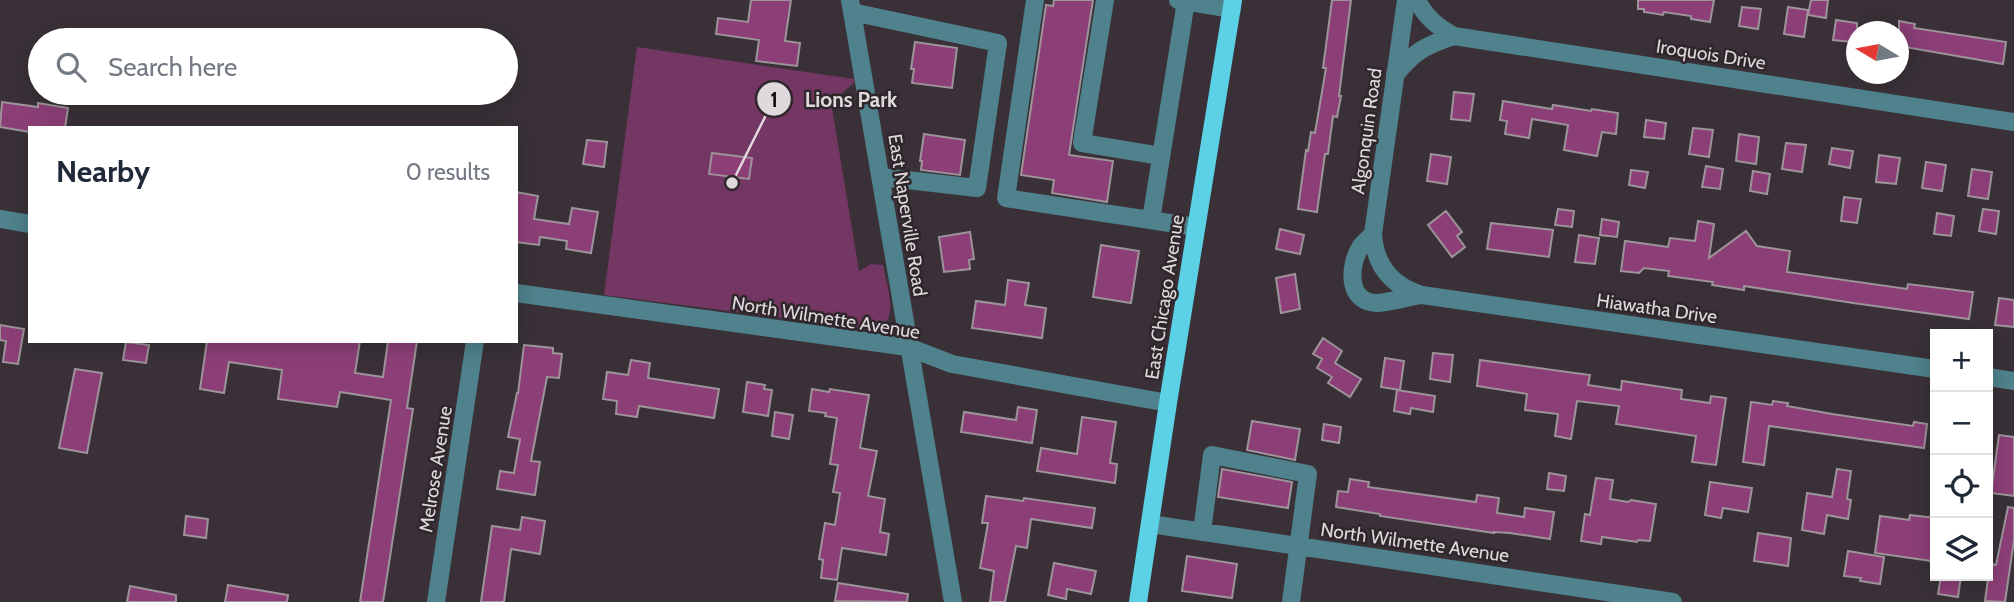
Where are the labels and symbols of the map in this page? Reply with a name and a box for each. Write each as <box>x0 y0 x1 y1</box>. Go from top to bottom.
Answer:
north arrow <box>1846 21 1909 84</box>
street label: Iroquois Drive <box>1654 34 1768 75</box>
street label: Algonquin Road <box>1346 66 1387 196</box>
callout: Lions Park <box>756 78 912 120</box>
text: 1 <box>770 87 778 112</box>
text: Lions Park <box>805 87 898 112</box>
street label: East Naperville Road <box>883 132 932 298</box>
street label: East Chicago Avenue <box>1140 213 1189 381</box>
street label: Hiawatha Drive <box>1595 289 1719 328</box>
street label: North Wilmette Avenue <box>730 291 922 344</box>
street label: Melrose Avenue <box>414 404 457 534</box>
street label: North Wilmette Avenue <box>1319 518 1511 567</box>

